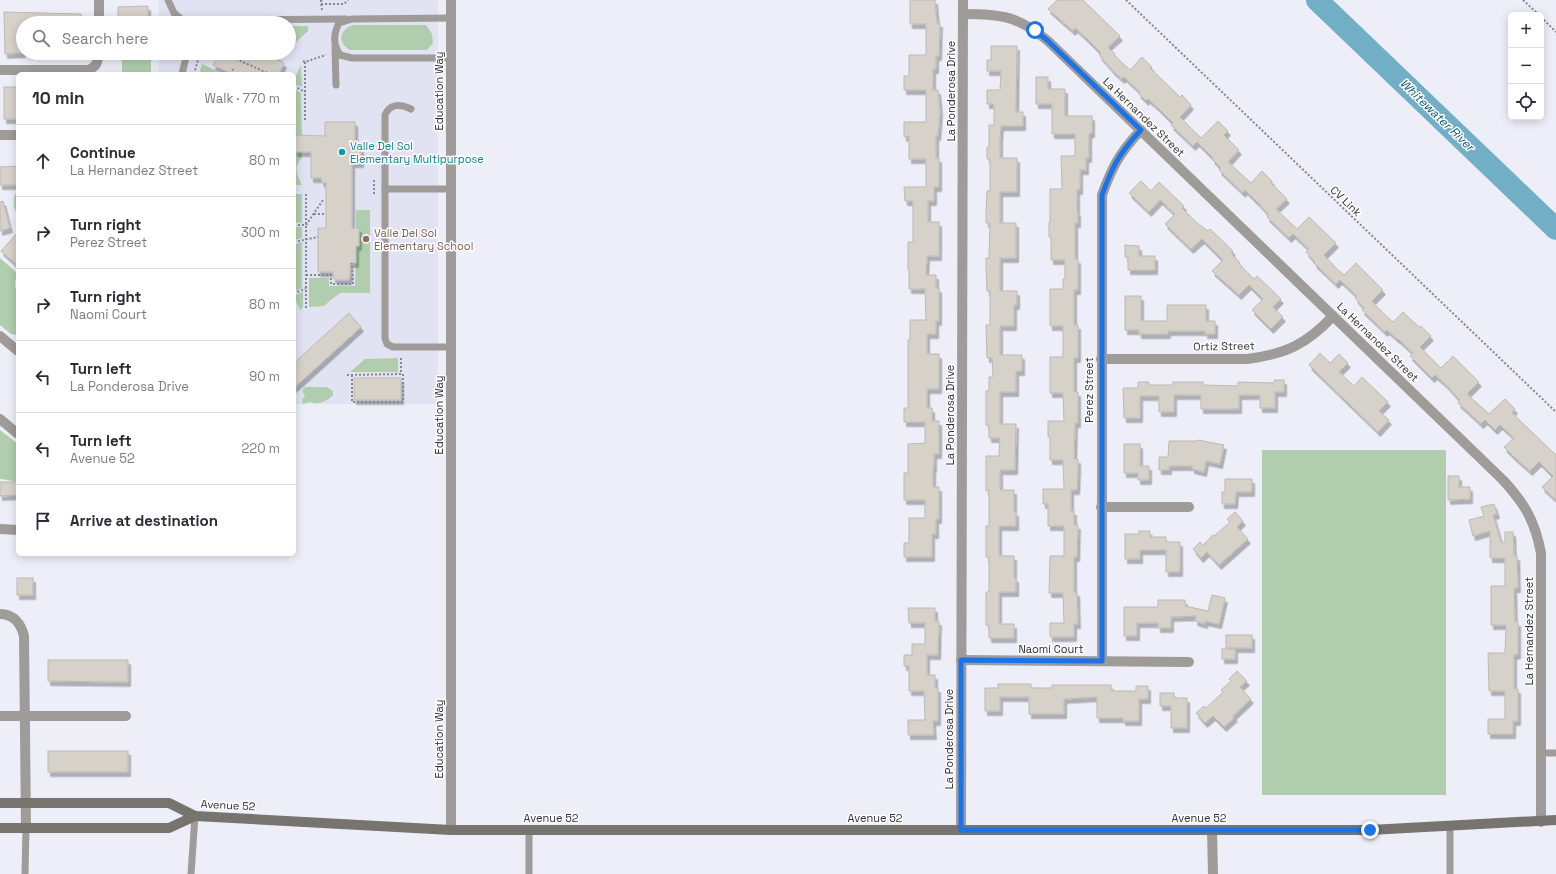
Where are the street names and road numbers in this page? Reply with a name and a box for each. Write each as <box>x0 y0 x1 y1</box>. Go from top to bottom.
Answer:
street label: La Ponderosa Drive <box>944 41 958 141</box>
street label: Education Way <box>432 51 446 131</box>
street label: La Hernandez Street <box>1100 74 1188 160</box>
street label: CV Link <box>1328 183 1365 219</box>
street label: La Hernandez Street <box>1334 299 1422 385</box>
street label: Ortiz Street <box>1193 338 1255 354</box>
street label: Perez Street <box>1082 357 1096 423</box>
street label: La Ponderosa Drive <box>943 365 957 465</box>
street label: Education Way <box>432 375 446 455</box>
street label: La Hernandez Street <box>1522 577 1536 685</box>
street label: Naomi Court <box>1018 642 1084 656</box>
street label: La Ponderosa Drive <box>942 689 956 789</box>
street label: Education Way <box>432 699 446 779</box>
street label: Avenue 52 <box>200 797 256 813</box>
street label: Avenue 52 <box>524 811 579 825</box>
street label: Avenue 52 <box>848 811 903 825</box>
street label: Avenue 52 <box>1172 811 1227 825</box>

